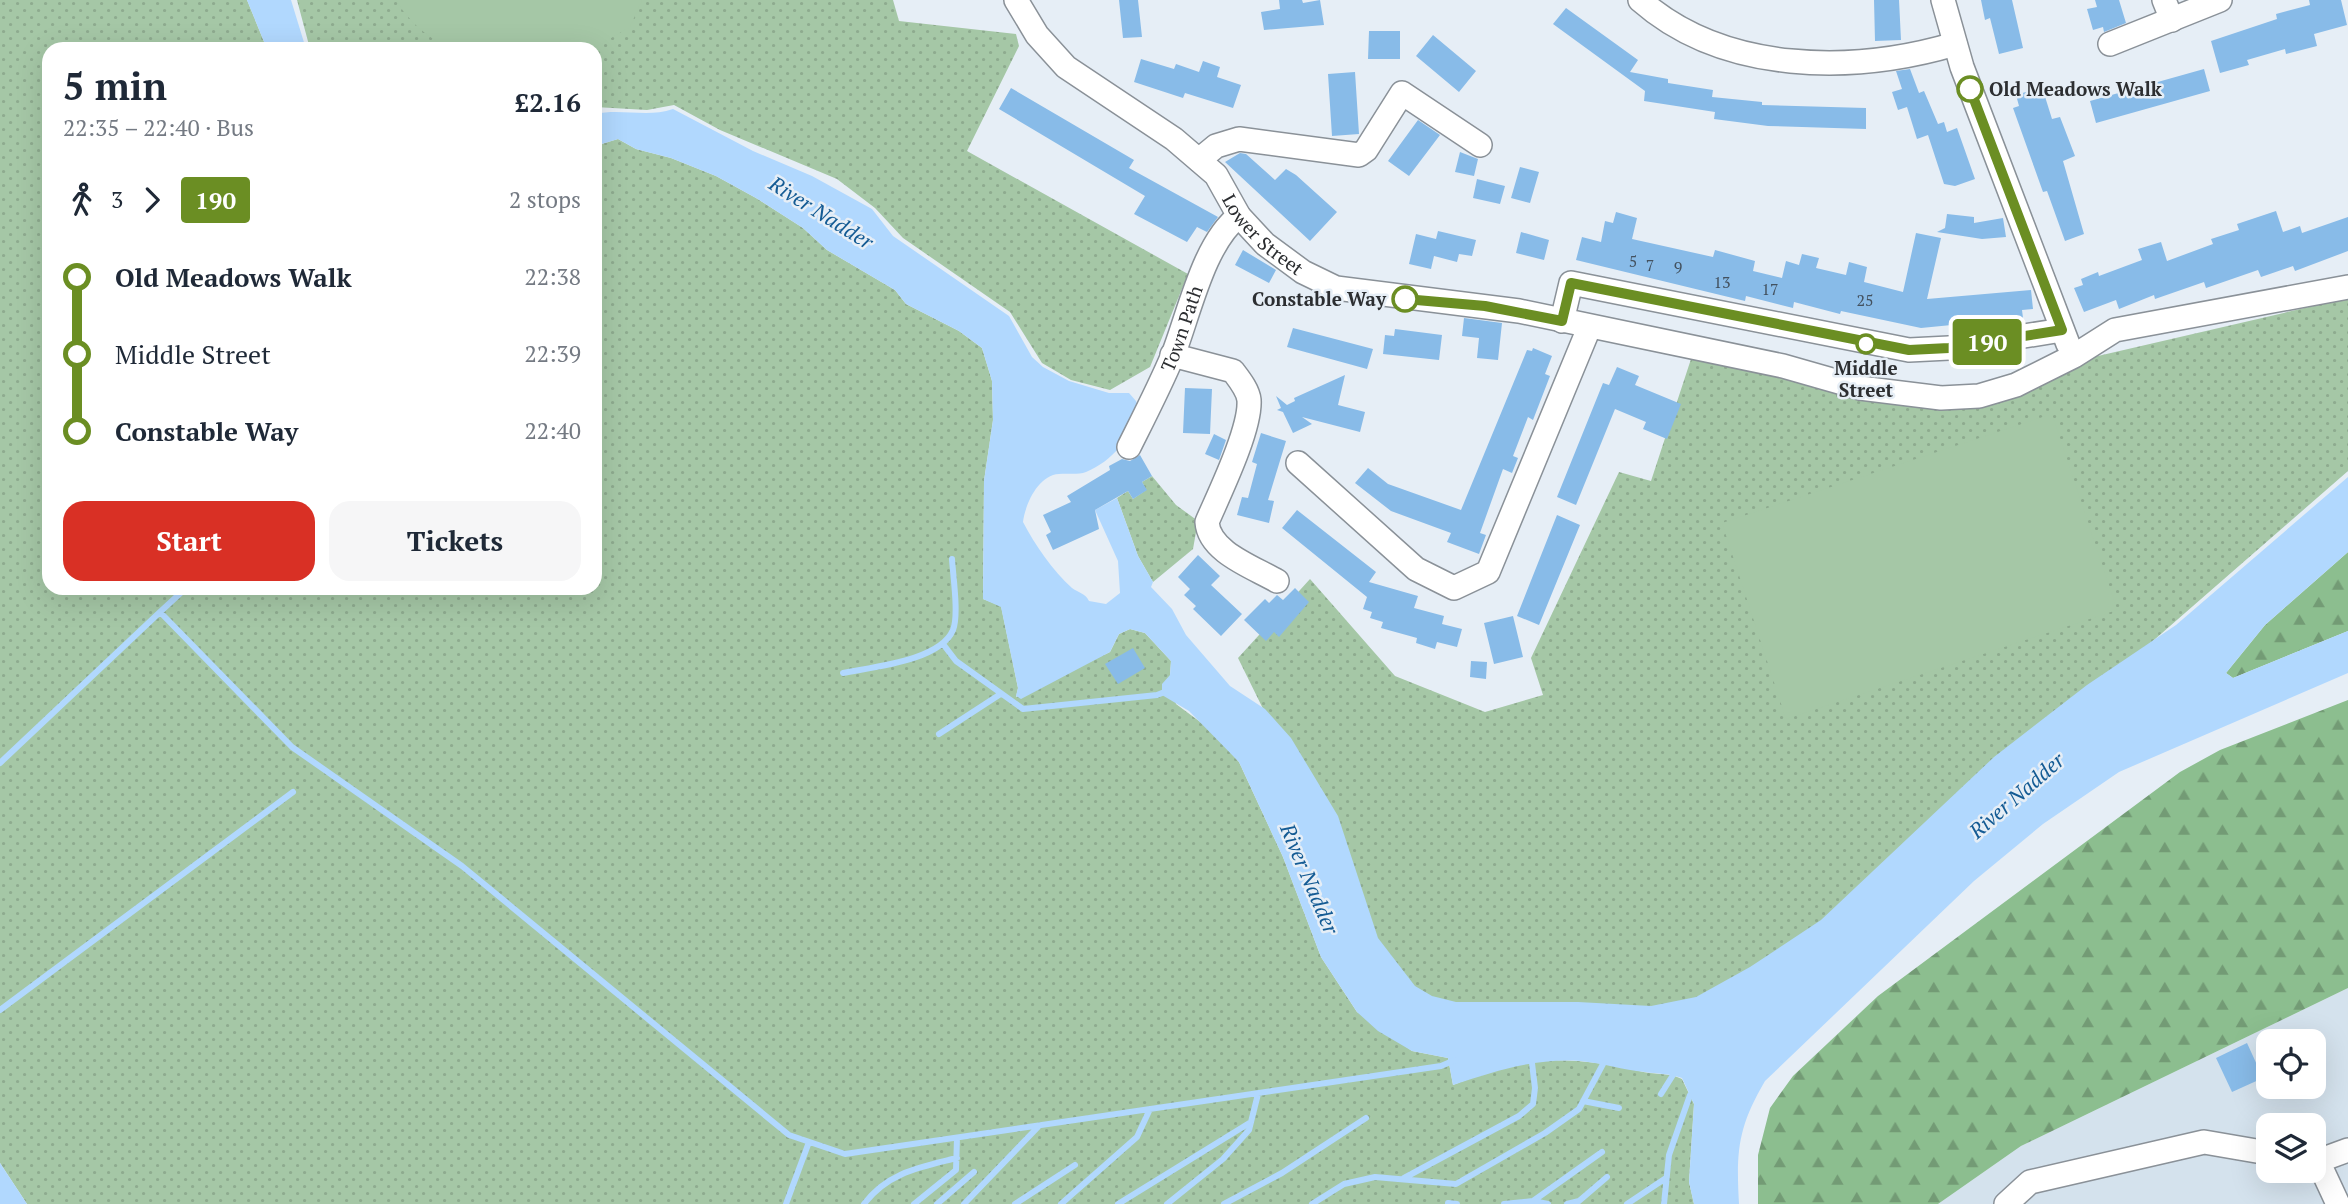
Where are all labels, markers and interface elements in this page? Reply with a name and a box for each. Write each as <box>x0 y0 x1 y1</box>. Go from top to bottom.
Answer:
text: 5 min <box>63 61 167 111</box>
marker: Old Meadows Walk <box>1957 76 1983 102</box>
place label: Old Meadows Walk <box>1989 76 2163 101</box>
text: £2.16 <box>515 85 581 119</box>
text: 22:35 – 22:40 · Bus <box>63 112 254 143</box>
water label: River Nadder <box>763 169 879 256</box>
icon: walk <box>63 181 101 219</box>
icon: forward <box>133 181 171 219</box>
text: 3 <box>111 184 123 215</box>
text: 190 <box>195 184 236 216</box>
text: 2 stops <box>509 184 581 215</box>
street label: Lower Street <box>1217 189 1309 280</box>
house number: 5 <box>1629 250 1637 272</box>
house number: 7 <box>1646 254 1654 276</box>
house number: 9 <box>1674 256 1682 278</box>
text: Old Meadows Walk <box>115 260 352 294</box>
text: 22:38 <box>524 261 581 292</box>
house number: 13 <box>1713 271 1731 293</box>
house number: 17 <box>1761 278 1779 300</box>
street label: Town Path <box>1154 282 1208 375</box>
place label: Constable Way <box>1252 286 1387 311</box>
marker: Constable Way <box>1392 286 1418 312</box>
house number: 25 <box>1856 289 1874 311</box>
line badge: 190 <box>1947 319 2027 365</box>
text: 190 <box>1967 326 2007 358</box>
marker: Middle Street <box>1856 334 1876 354</box>
text: Middle Street <box>115 337 271 371</box>
text: 22:39 <box>524 338 581 369</box>
place label: Middle Street <box>1834 355 1898 402</box>
text: Constable Way <box>115 414 298 448</box>
text: 22:40 <box>524 415 581 446</box>
button: Start <box>63 501 315 581</box>
button: Tickets <box>329 501 581 581</box>
water label: River Nadder <box>1962 746 2070 845</box>
water label: River Nadder <box>1274 818 1346 939</box>
map controls <box>2256 1029 2326 1183</box>
button: locate <box>2256 1029 2326 1099</box>
button: layers <box>2256 1113 2326 1183</box>

